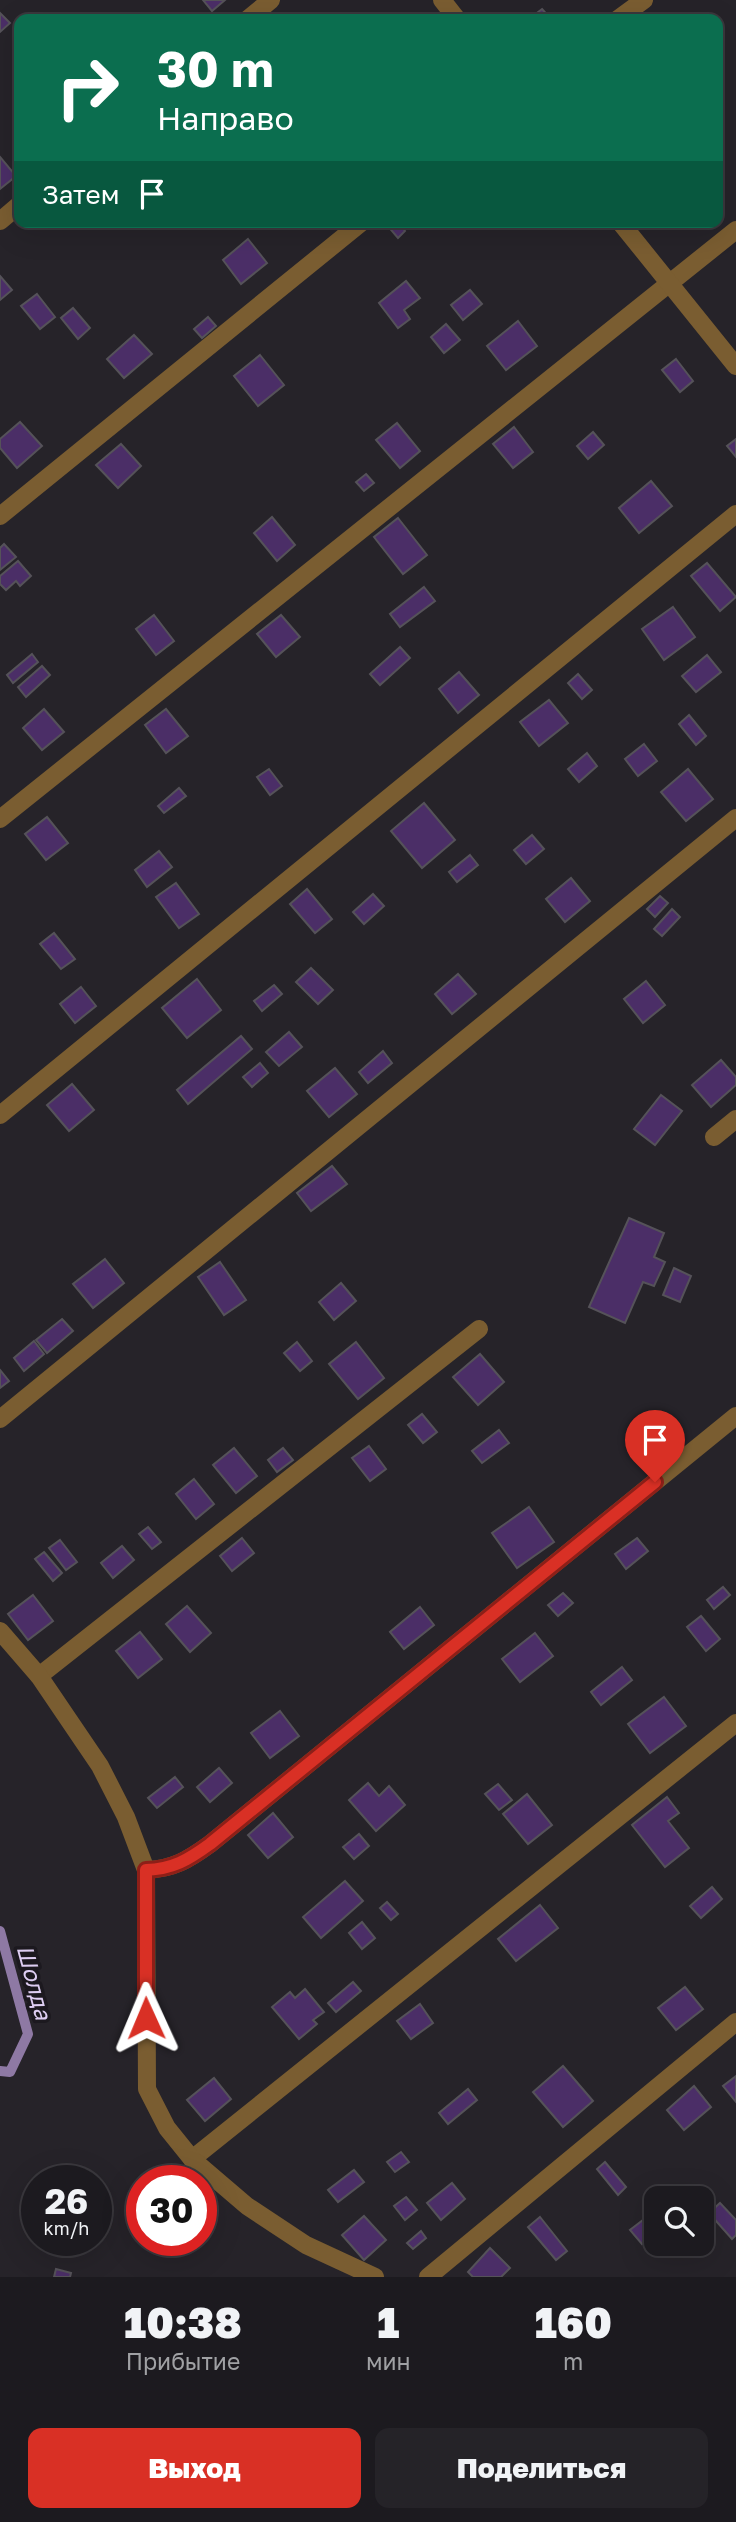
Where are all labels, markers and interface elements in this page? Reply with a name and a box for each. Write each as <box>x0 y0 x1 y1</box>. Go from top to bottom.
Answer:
text: 30 m <box>157 39 274 98</box>
icon: right <box>42 42 133 133</box>
text: Направо <box>157 99 294 137</box>
icon: arrive <box>133 175 171 213</box>
text: Затем <box>42 179 119 210</box>
pin <box>625 1410 685 1482</box>
icon: arrive <box>636 1421 674 1459</box>
water label: Шолда <box>12 1941 59 2024</box>
position arrow <box>109 1981 183 2055</box>
speed limit sign: 30 <box>126 2165 217 2256</box>
text: 26 <box>45 2180 88 2222</box>
map controls <box>644 2186 714 2256</box>
button: search <box>644 2186 714 2256</box>
text: km/h <box>44 2217 89 2239</box>
text: 10:38 <box>124 2297 242 2347</box>
text: 1 <box>377 2297 399 2347</box>
text: 160 <box>535 2297 612 2347</box>
text: Прибытие <box>126 2347 240 2375</box>
text: мин <box>366 2347 411 2375</box>
text: m <box>563 2347 583 2375</box>
button: Выход <box>28 2428 361 2508</box>
button: Поделиться <box>375 2428 708 2508</box>

